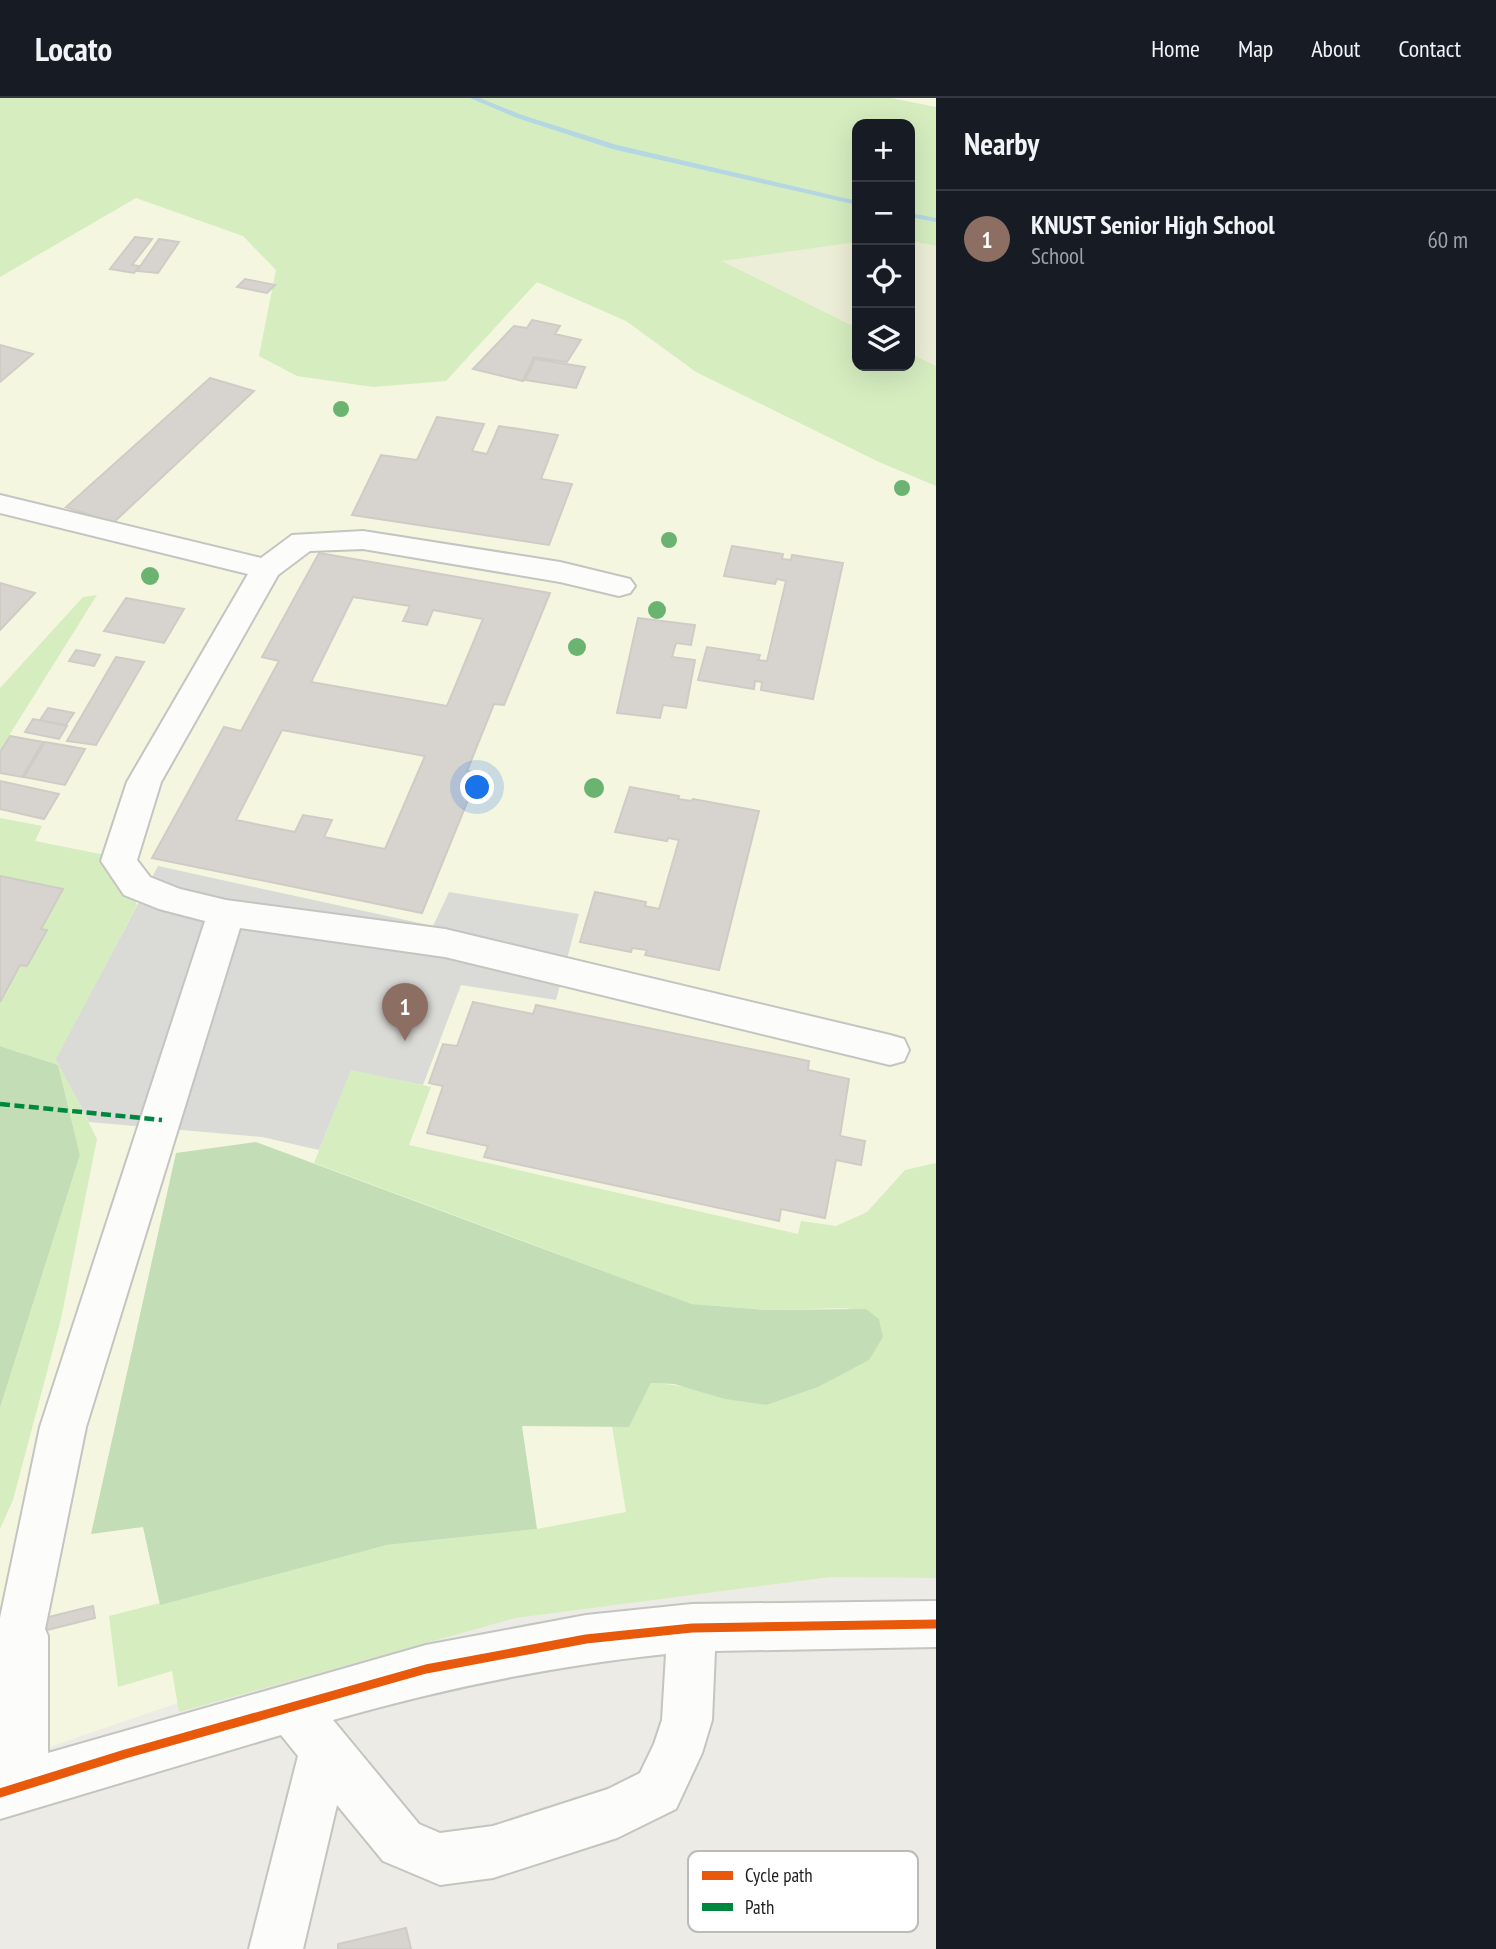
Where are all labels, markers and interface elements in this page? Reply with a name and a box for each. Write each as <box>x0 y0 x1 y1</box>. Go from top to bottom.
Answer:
text: Locato <box>35 27 112 70</box>
text: Home <box>1151 33 1200 64</box>
text: Map <box>1238 33 1273 64</box>
text: About <box>1311 33 1360 64</box>
text: Contact <box>1398 33 1461 64</box>
map controls <box>852 119 915 371</box>
button: + <box>852 119 915 182</box>
text: Nearby <box>964 124 1039 163</box>
button: − <box>852 182 915 245</box>
text: KNUST Senior High School <box>1031 208 1275 241</box>
text: 1 <box>982 225 993 254</box>
text: 60 m <box>1427 225 1468 254</box>
text: School <box>1031 241 1084 270</box>
button: locate <box>852 245 915 308</box>
button: layers <box>852 308 915 371</box>
your location <box>460 770 494 804</box>
pin: 1 <box>382 983 428 1041</box>
legend <box>688 1851 918 1932</box>
text: Cycle path <box>745 1863 813 1887</box>
text: Path <box>745 1895 774 1919</box>

